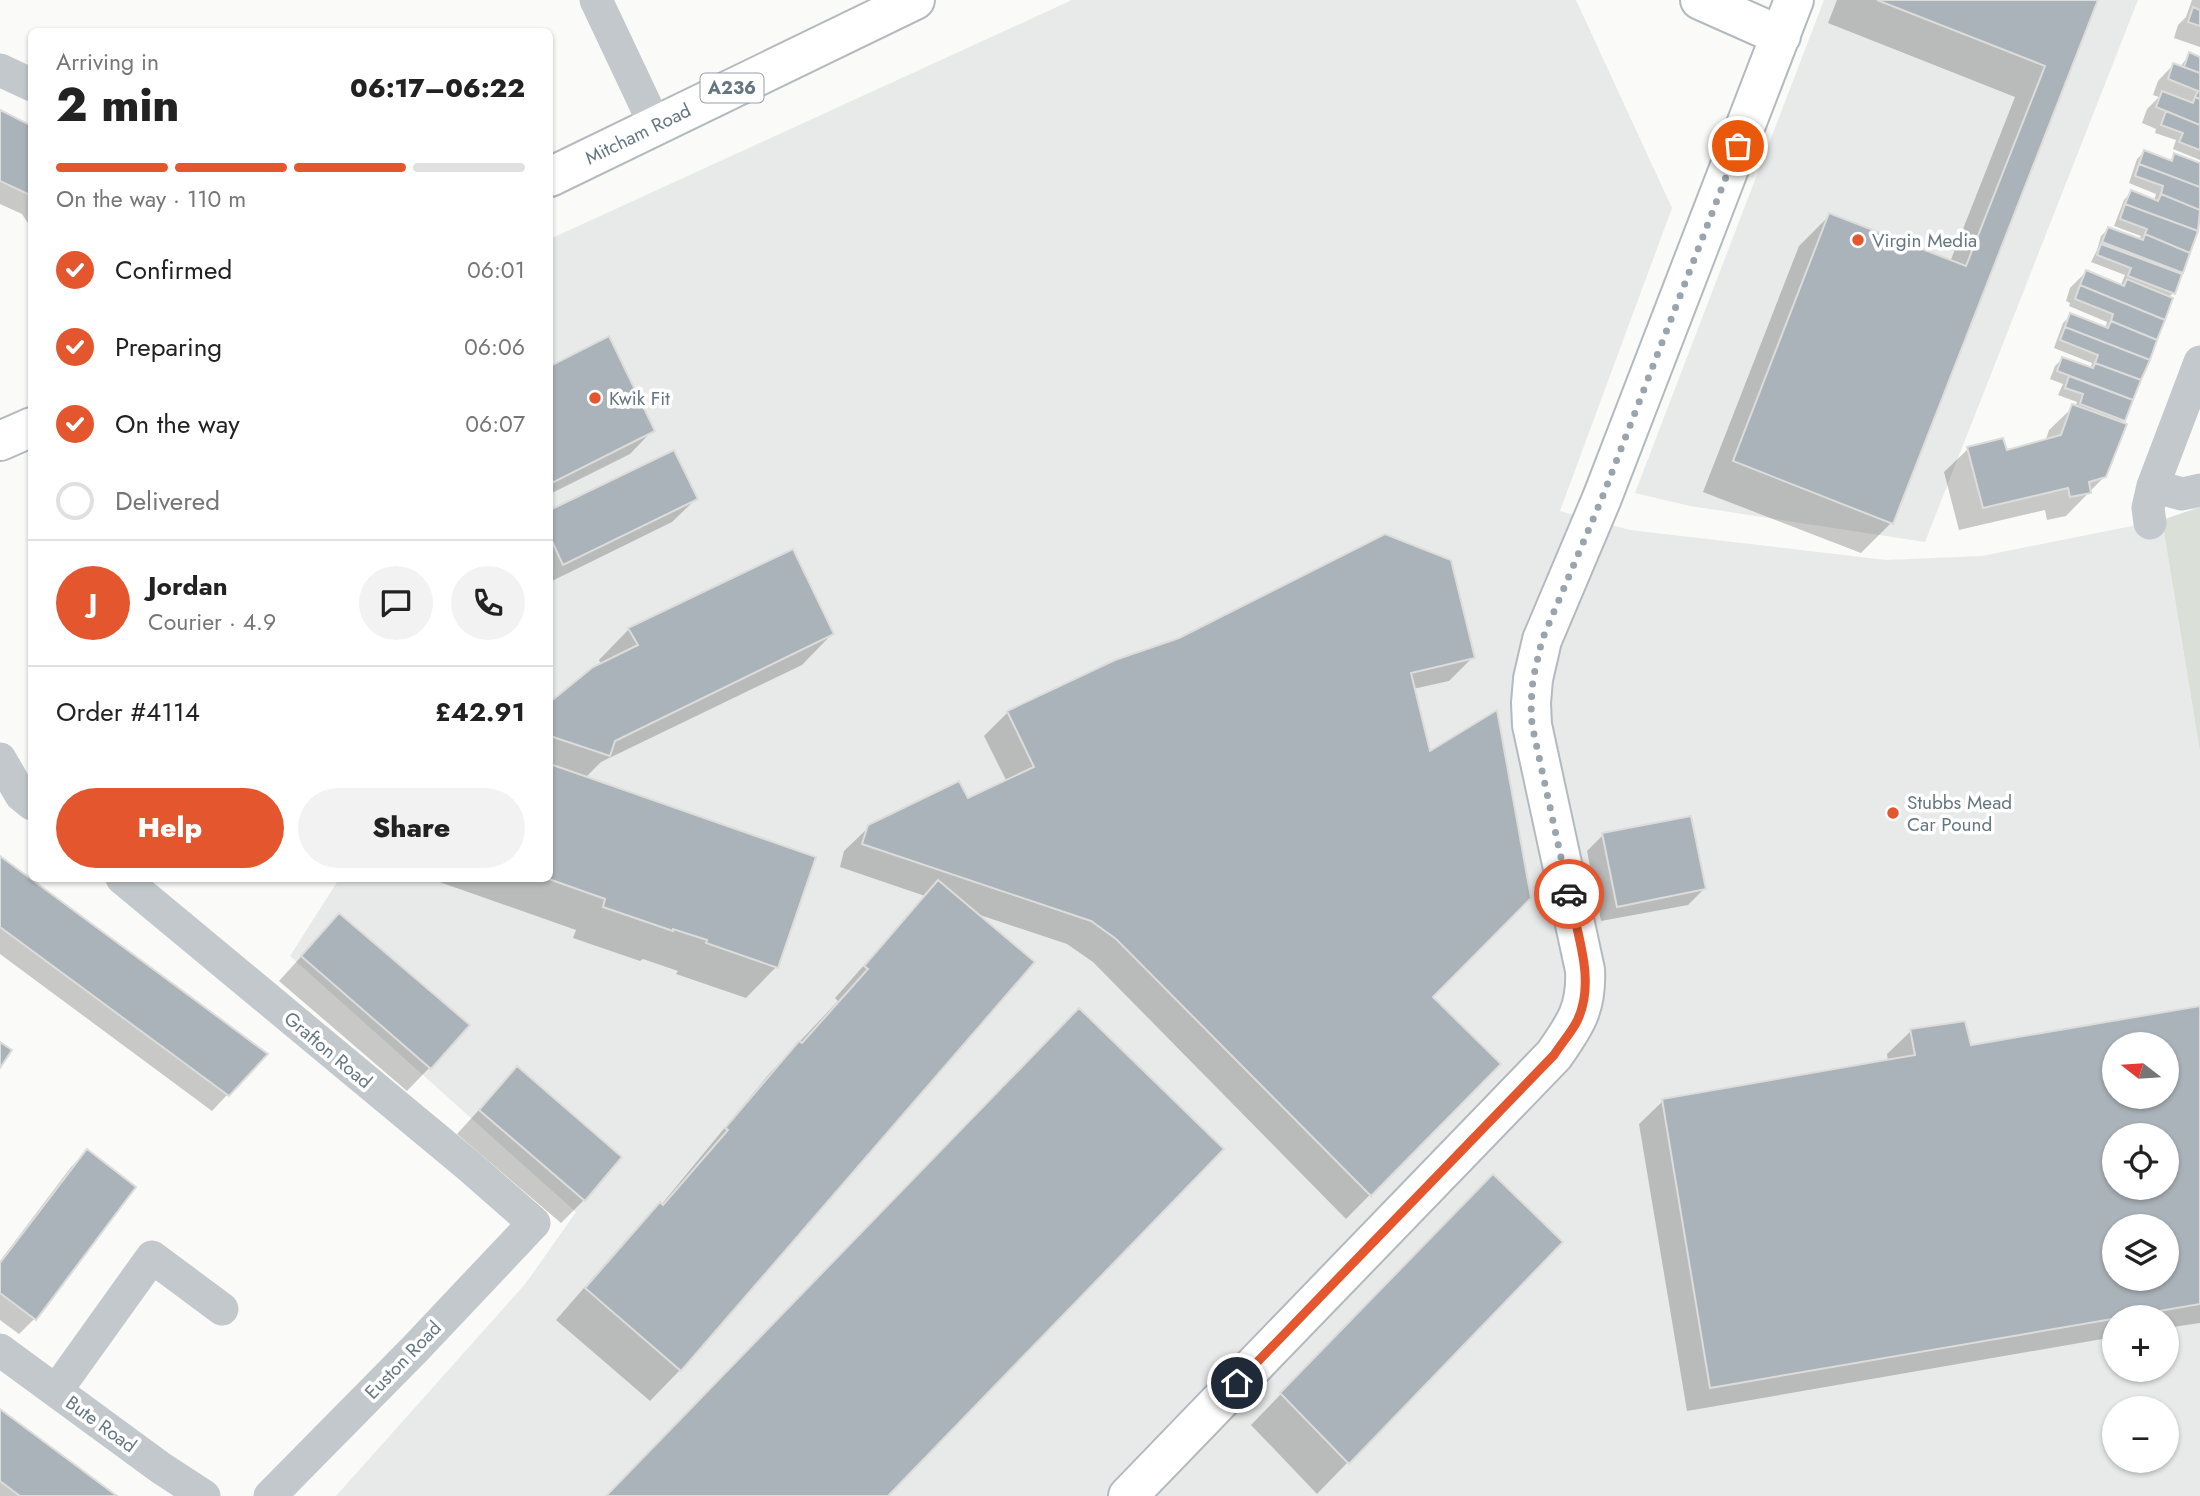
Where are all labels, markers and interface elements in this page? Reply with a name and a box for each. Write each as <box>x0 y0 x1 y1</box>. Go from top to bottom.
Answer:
text: Arriving in <box>56 45 159 79</box>
text: 06:17–06:22 <box>350 69 525 107</box>
text: 2 min <box>56 72 180 138</box>
road number: A236 <box>700 74 764 102</box>
street label: Mitcham Road <box>581 97 695 171</box>
pin <box>1708 116 1768 176</box>
icon: bag <box>1719 127 1757 165</box>
text: On the way · 110 m <box>56 182 246 216</box>
place label: Virgin Media <box>1872 227 1977 254</box>
marker: Virgin Media <box>1850 232 1866 248</box>
icon: check <box>56 251 94 289</box>
text: Confirmed <box>115 251 232 289</box>
text: 06:01 <box>467 253 525 287</box>
icon: check <box>56 328 94 366</box>
text: Preparing <box>115 328 222 366</box>
text: 06:06 <box>464 330 525 364</box>
place label: Kwik Fit <box>609 385 670 412</box>
marker: Kwik Fit <box>587 390 603 406</box>
icon: check <box>56 405 94 443</box>
text: On the way <box>115 405 240 443</box>
text: 06:07 <box>465 407 525 441</box>
text: Delivered <box>115 482 220 520</box>
button: chat <box>359 566 433 640</box>
button: phone <box>451 566 525 640</box>
text: Jordan <box>148 567 228 605</box>
text: J <box>89 584 97 622</box>
text: Courier · 4.9 <box>148 605 276 639</box>
text: Order #4114 <box>56 693 200 731</box>
text: £42.91 <box>435 693 525 731</box>
button: Help <box>56 788 284 868</box>
button: Share <box>298 788 525 868</box>
place label: Stubbs Mead Car Pound <box>1907 789 2012 838</box>
marker: Stubbs Mead Car Pound <box>1885 805 1901 821</box>
courier <box>1534 859 1604 929</box>
icon: car <box>1550 875 1588 913</box>
street label: Grafton Road <box>278 1005 378 1095</box>
north arrow <box>2102 1032 2179 1110</box>
map controls <box>2102 1032 2179 1473</box>
button: locate <box>2102 1123 2179 1200</box>
button: layers <box>2102 1214 2179 1291</box>
button: + <box>2102 1305 2179 1382</box>
street label: Euston Road <box>359 1315 447 1405</box>
pin <box>1207 1353 1267 1413</box>
icon: home <box>1218 1364 1256 1402</box>
street label: Bute Road <box>60 1389 142 1459</box>
button: − <box>2102 1396 2179 1473</box>

